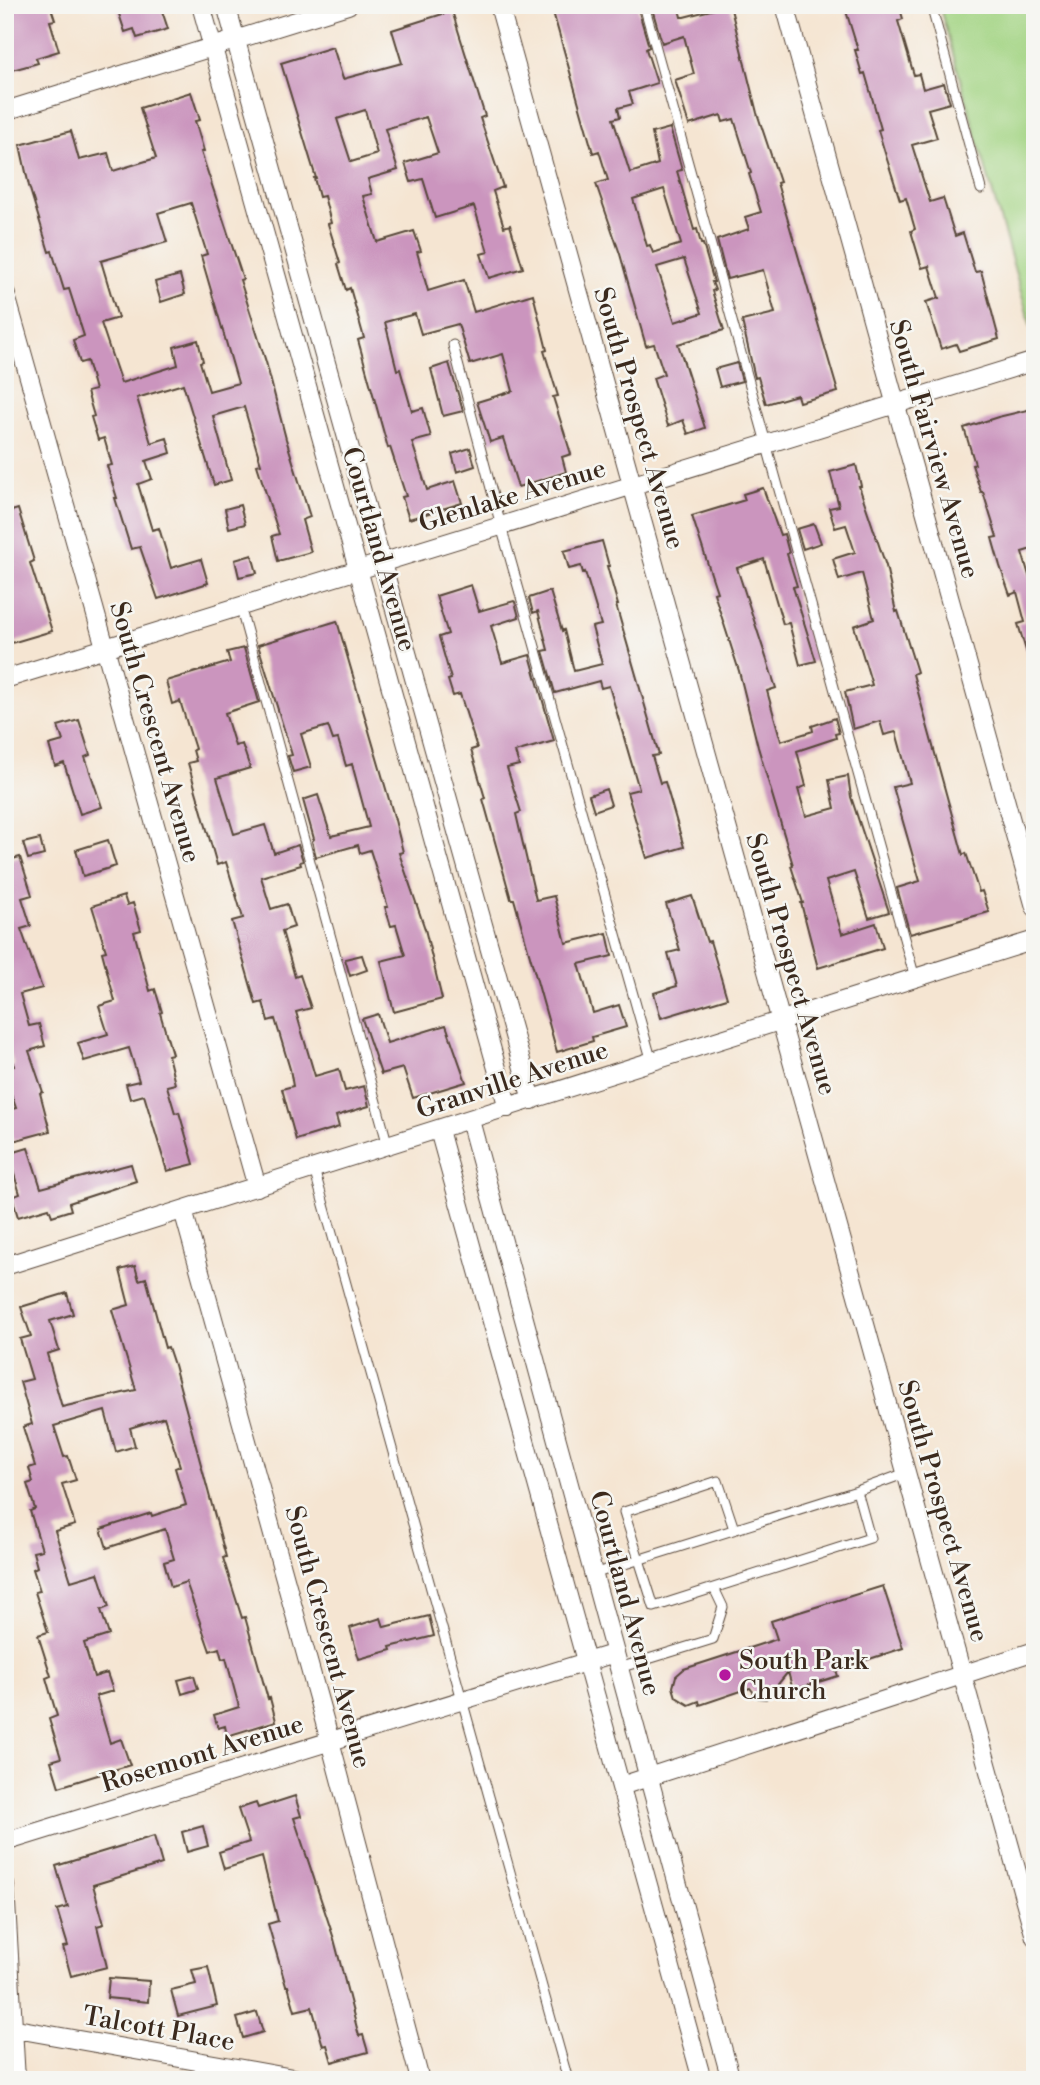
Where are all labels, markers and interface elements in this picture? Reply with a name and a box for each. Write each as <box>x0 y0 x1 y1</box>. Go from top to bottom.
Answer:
street label: South Prospect Avenue <box>586 284 692 553</box>
street label: South Fairview Avenue <box>882 316 986 582</box>
street label: Courtland Avenue <box>335 443 423 655</box>
street label: Glenlake Avenue <box>415 452 610 540</box>
street label: South Crescent Avenue <box>102 598 208 867</box>
street label: South Prospect Avenue <box>738 830 844 1099</box>
street label: Granville Avenue <box>412 1034 612 1126</box>
street label: South Prospect Avenue <box>890 1377 996 1646</box>
street label: Courtland Avenue <box>582 1487 668 1699</box>
street label: South Crescent Avenue <box>278 1503 378 1772</box>
place label: South Park Church <box>739 1645 869 1707</box>
marker: South Park Church <box>717 1667 733 1683</box>
street label: Rosemont Avenue <box>97 1708 307 1800</box>
street label: Talcott Place <box>80 2000 237 2058</box>

